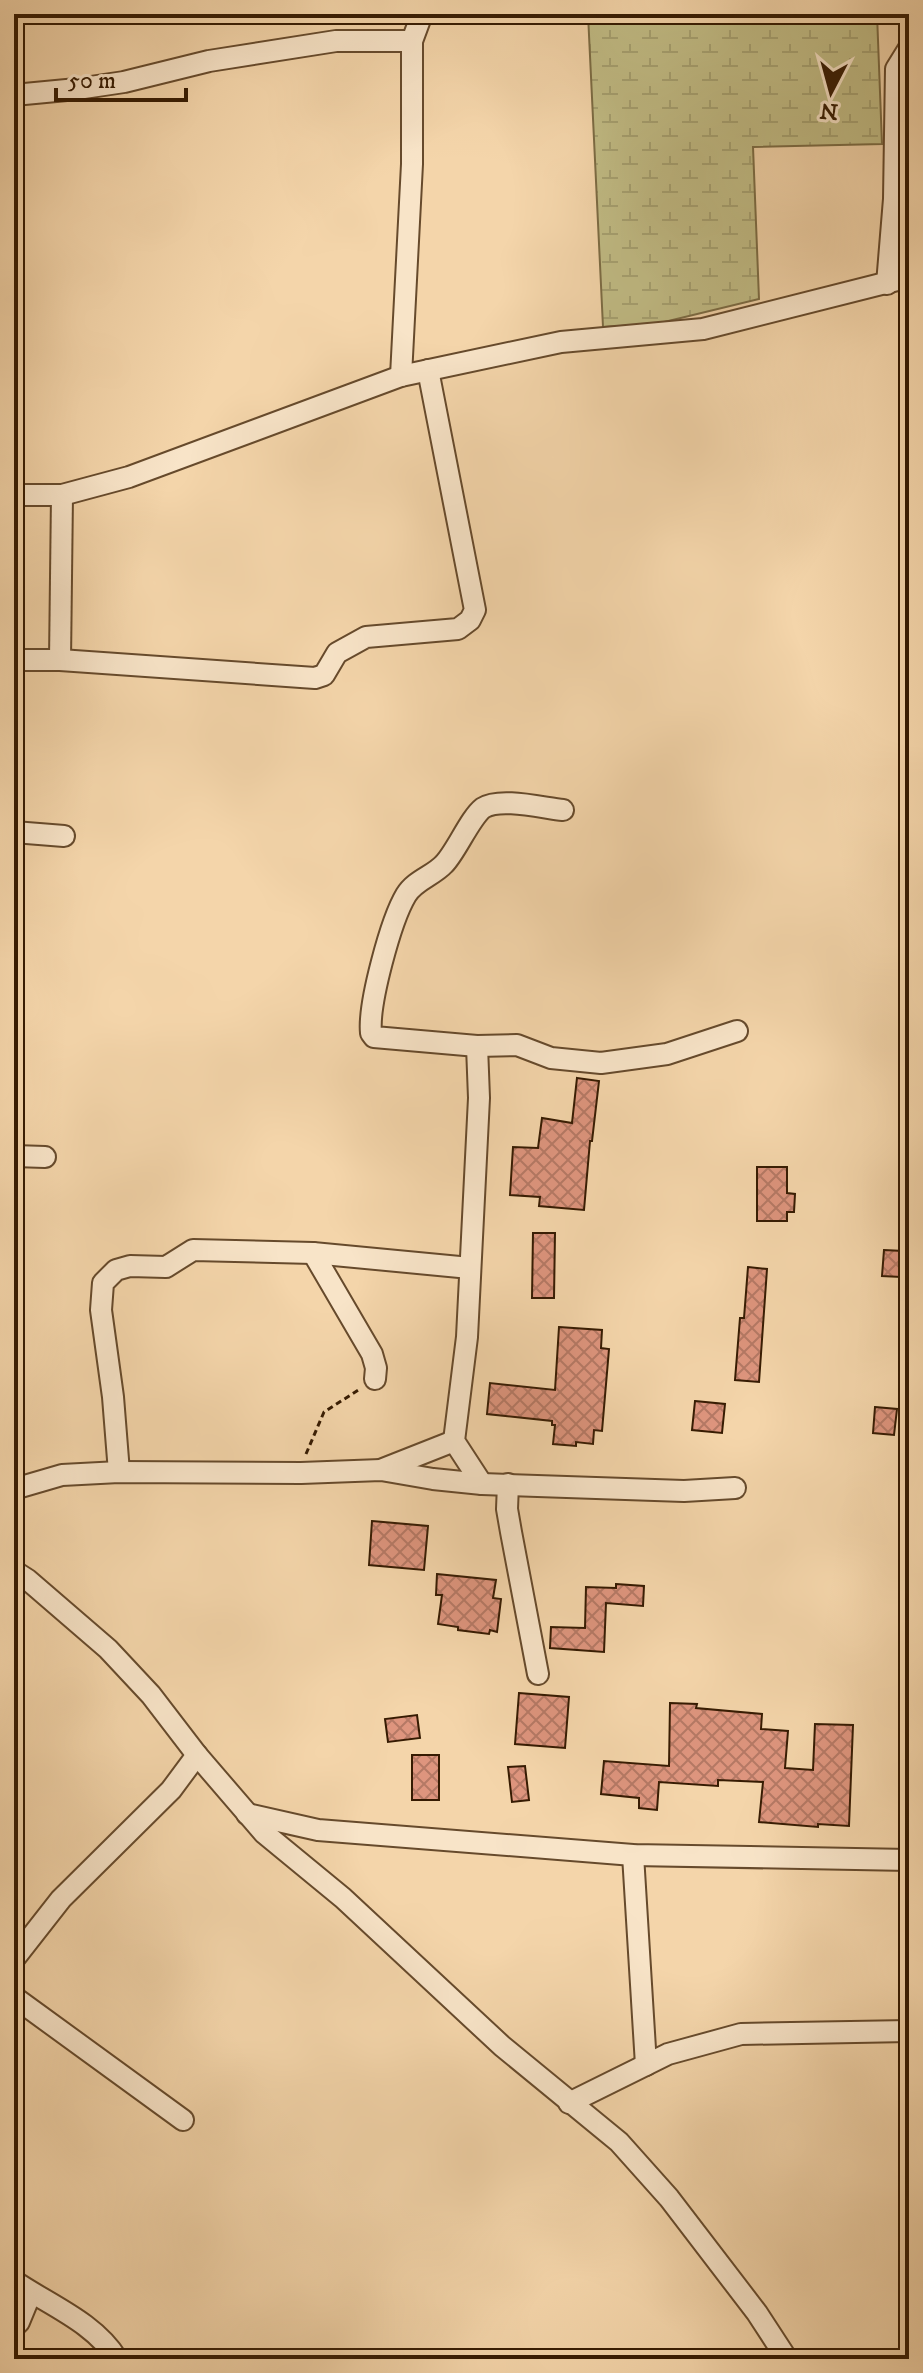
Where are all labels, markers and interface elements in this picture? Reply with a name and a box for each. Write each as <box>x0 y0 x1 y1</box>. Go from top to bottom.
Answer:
scale bar <box>56 52 186 102</box>
north arrow <box>791 52 871 132</box>
text: 50 m <box>68 66 116 96</box>
text: N <box>819 96 839 125</box>

